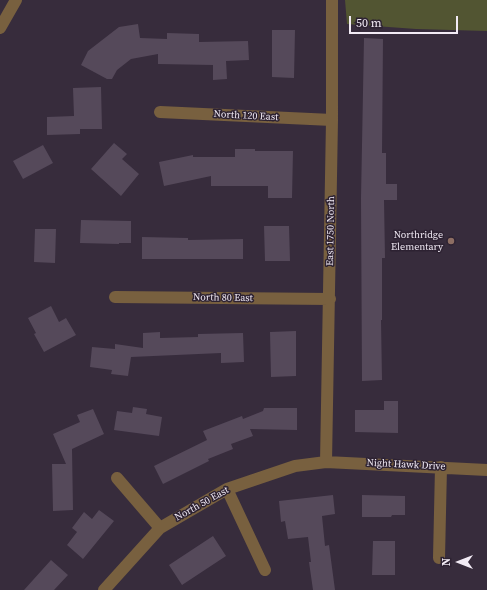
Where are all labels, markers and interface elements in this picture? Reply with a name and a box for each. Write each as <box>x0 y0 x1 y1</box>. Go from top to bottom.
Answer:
scale bar <box>351 8 460 34</box>
text: 50 m <box>356 15 382 31</box>
street label: North 120 East <box>213 108 279 124</box>
street label: East 1750 North <box>324 196 338 266</box>
place label: Northridge Elementary <box>391 229 443 252</box>
marker: Northridge Elementary <box>446 236 456 246</box>
street label: North 80 East <box>193 291 253 305</box>
street label: Night Hawk Drive <box>366 457 446 473</box>
street label: North 50 East <box>173 484 231 524</box>
north arrow <box>439 542 479 582</box>
text: N <box>439 558 454 566</box>

